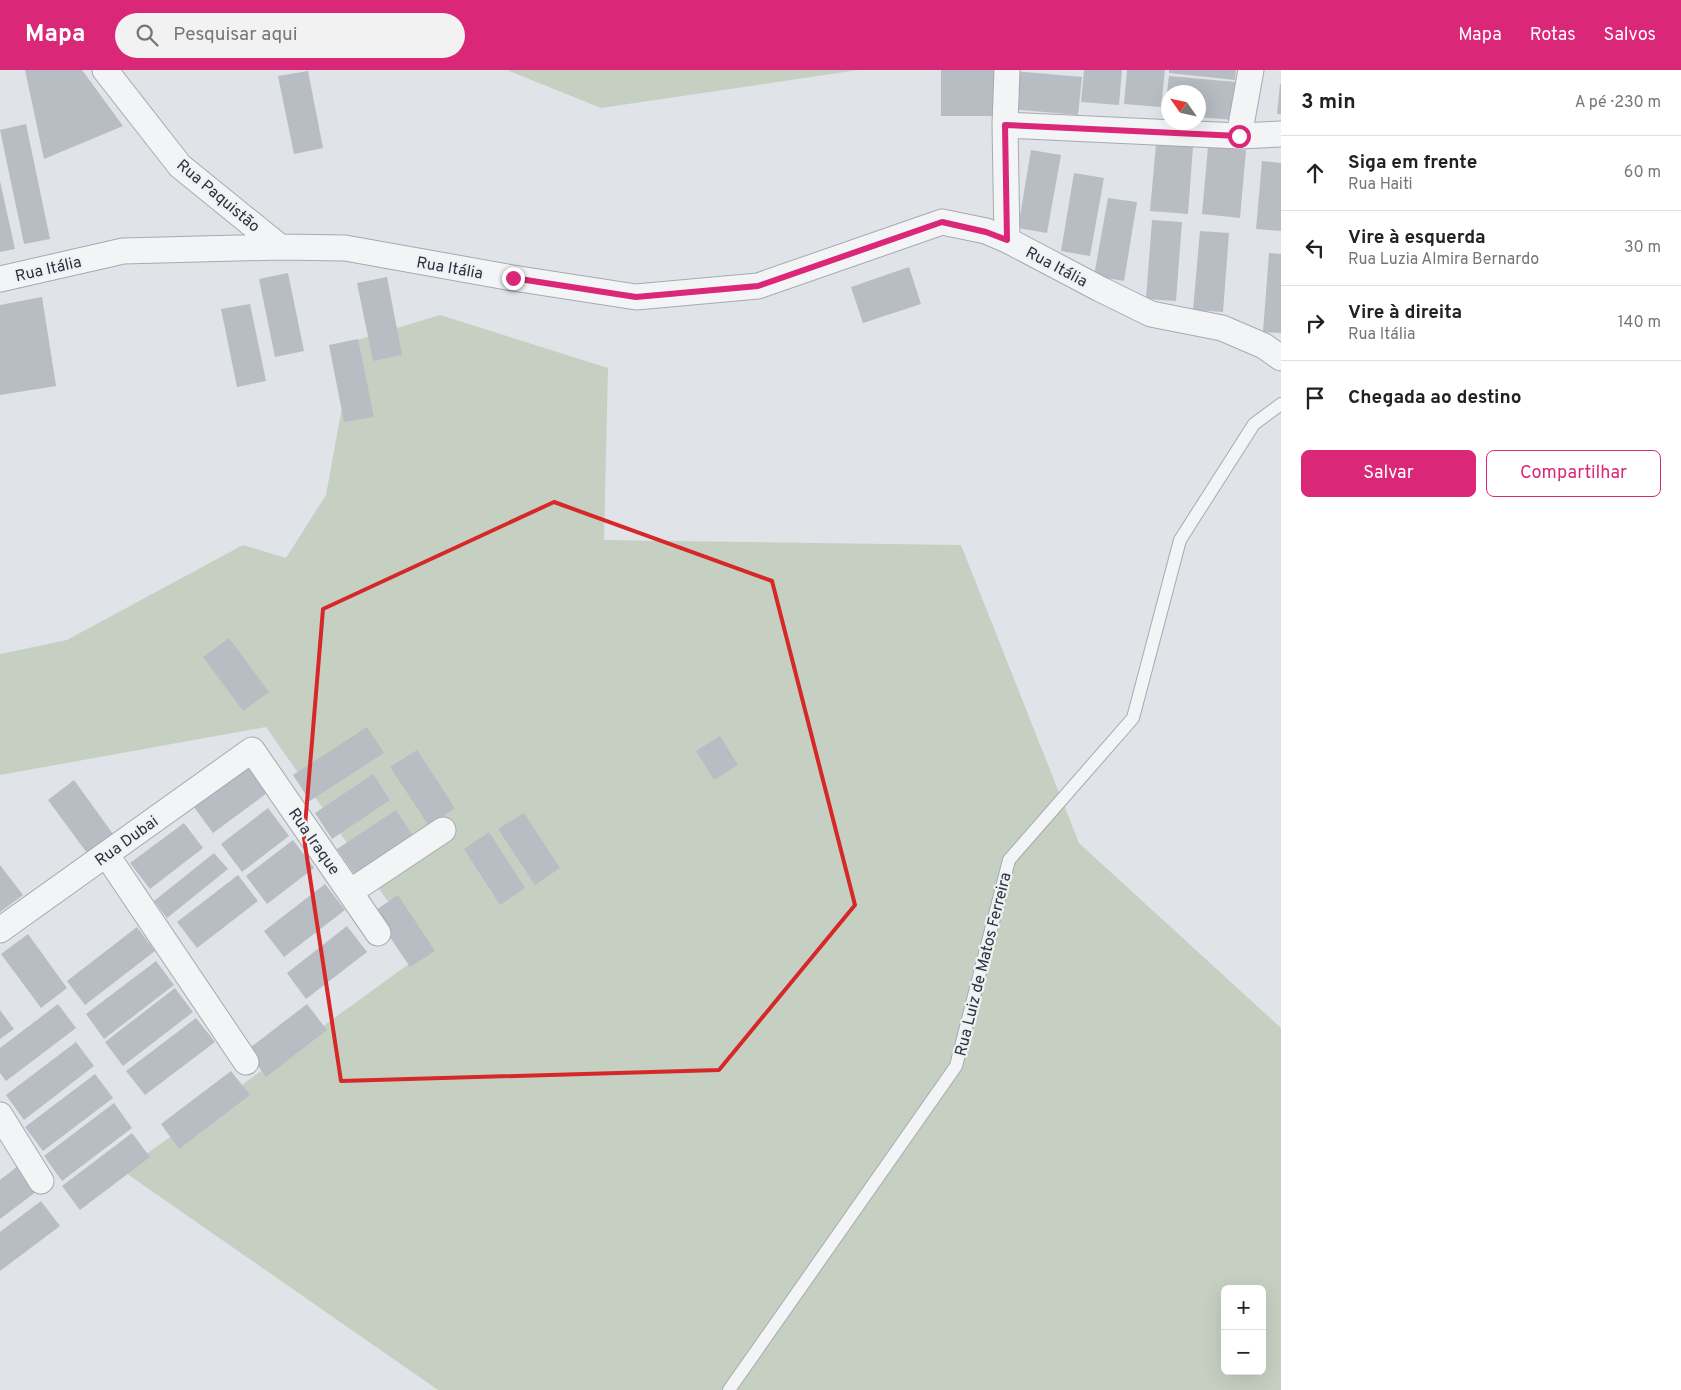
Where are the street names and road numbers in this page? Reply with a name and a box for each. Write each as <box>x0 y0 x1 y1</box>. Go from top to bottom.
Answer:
street label: Rua Paquistão <box>172 156 264 237</box>
street label: Rua Itália <box>1022 243 1090 292</box>
street label: Rua Itália <box>13 253 84 287</box>
street label: Rua Itália <box>415 253 485 285</box>
street label: Rua Iraque <box>283 805 344 880</box>
street label: Rua Dubai <box>92 812 163 871</box>
street label: Rua Luiz de Matos Ferreira <box>951 870 1016 1059</box>

